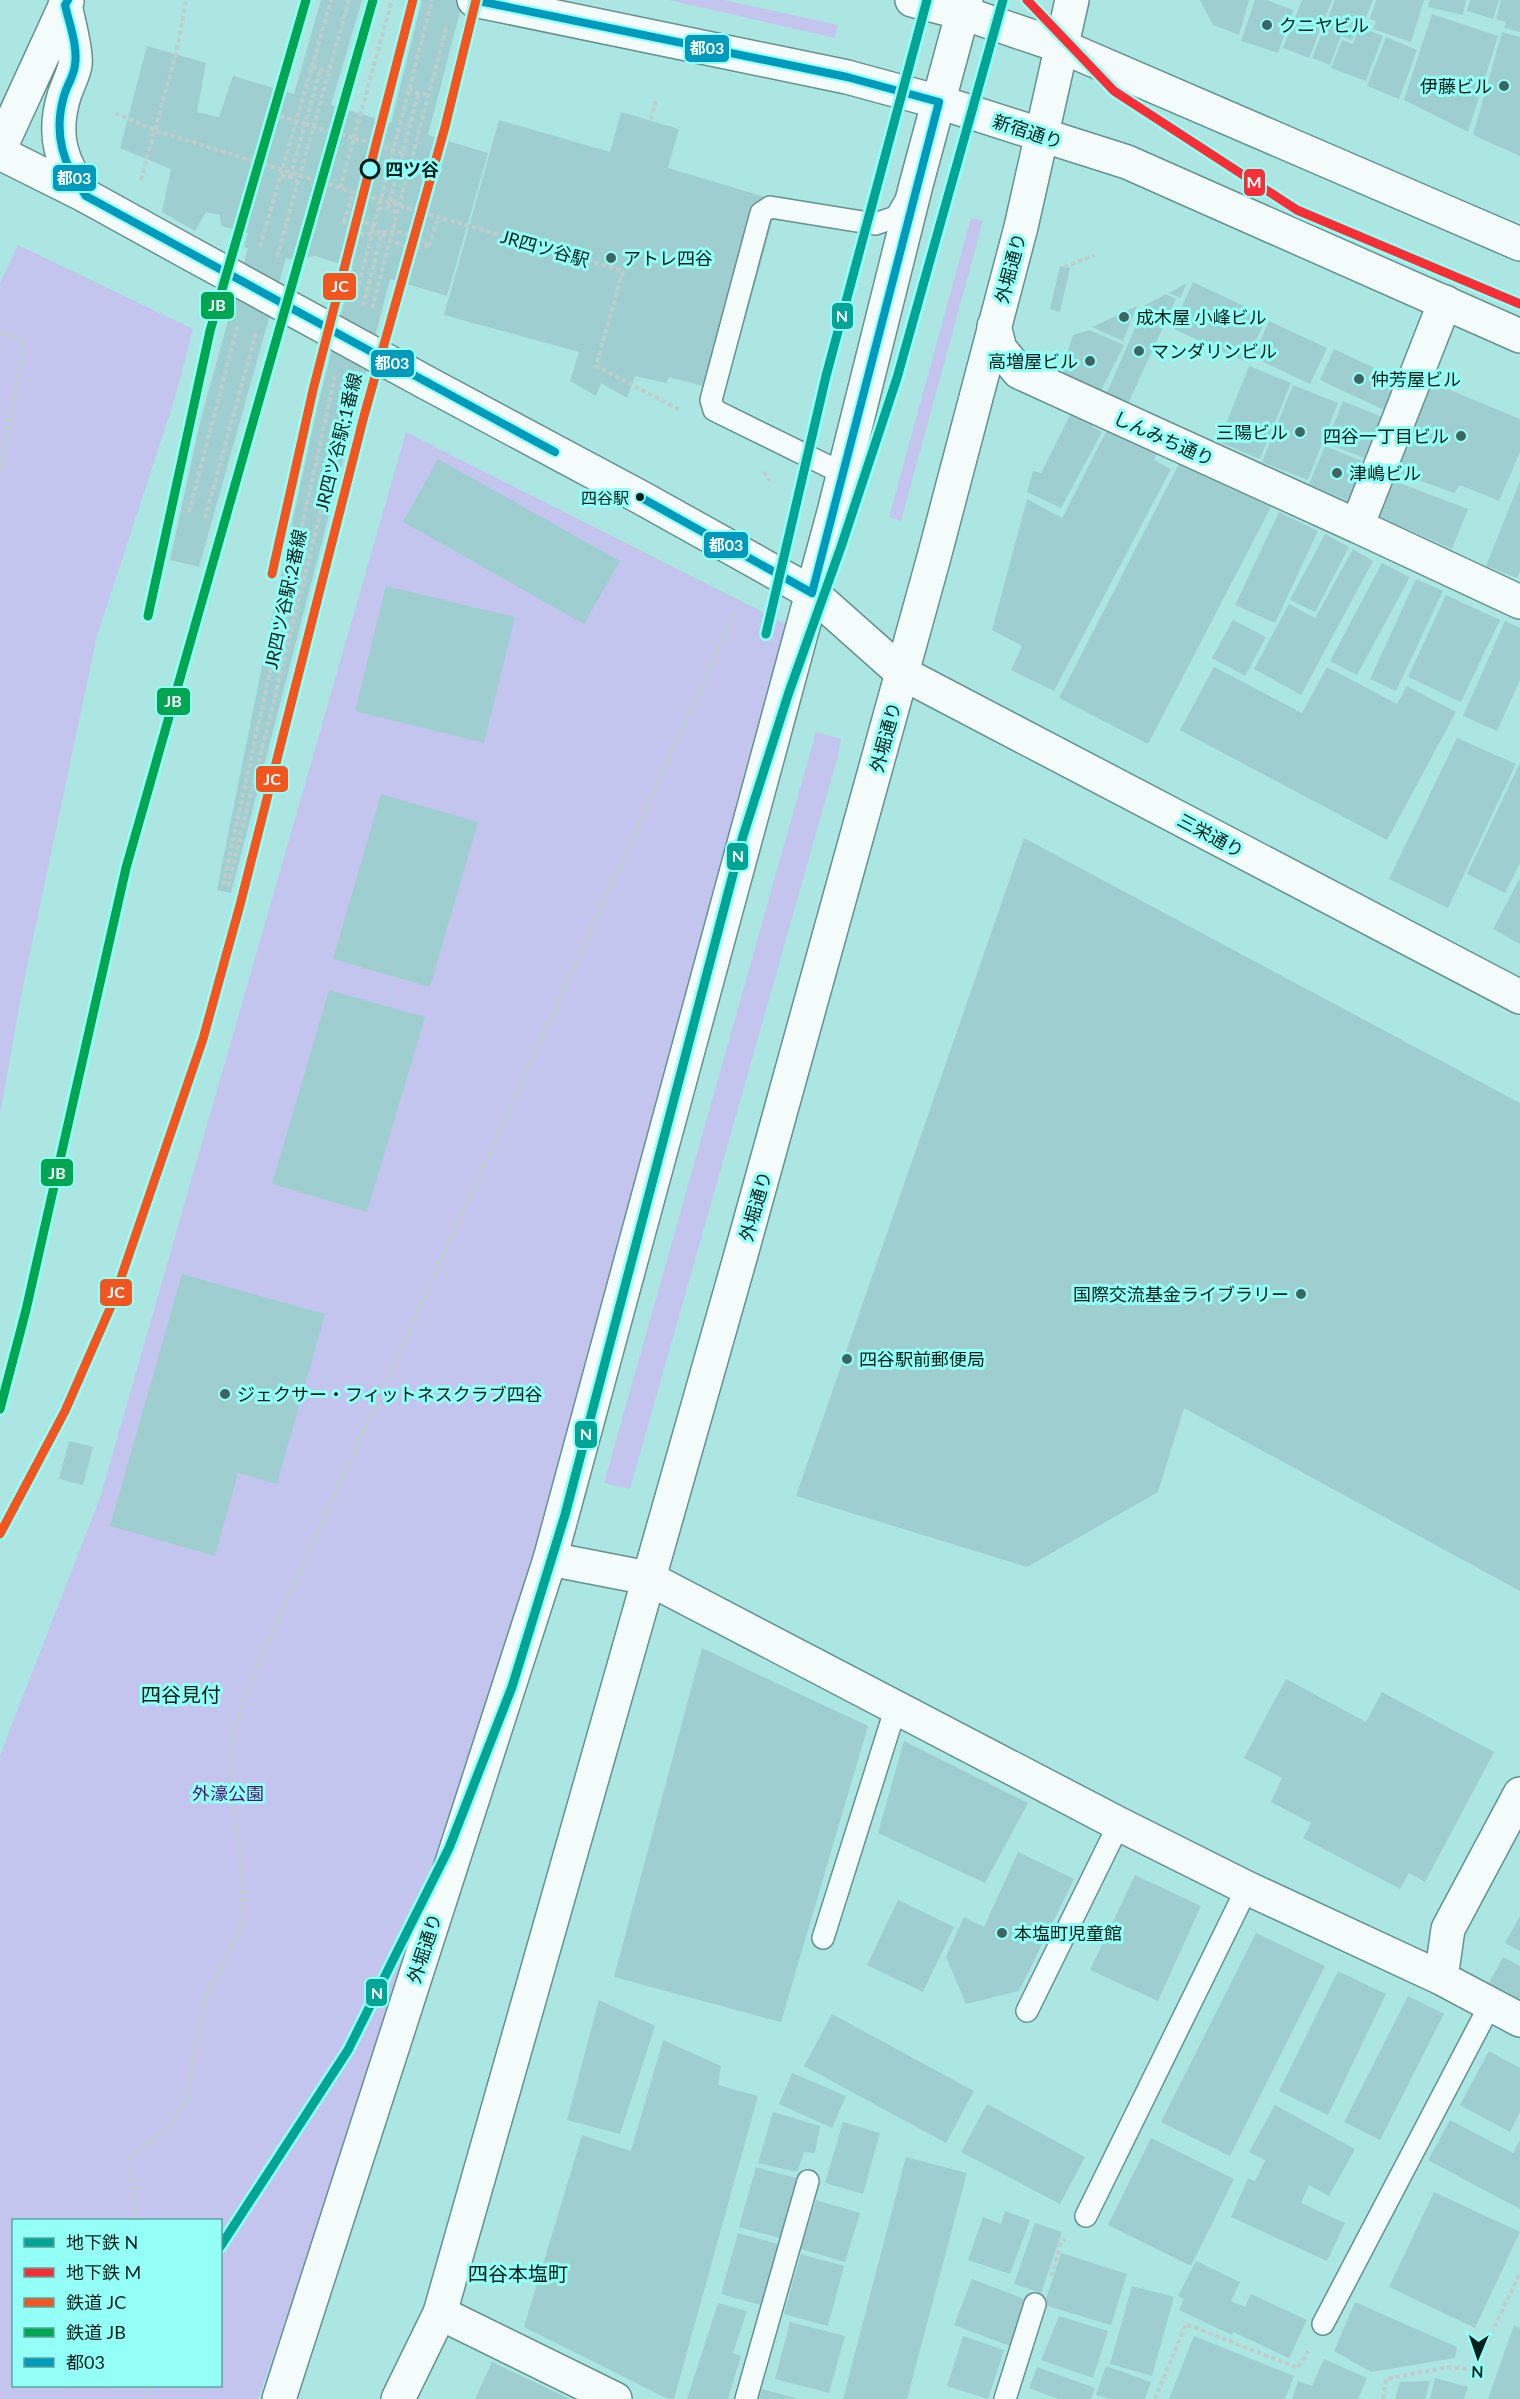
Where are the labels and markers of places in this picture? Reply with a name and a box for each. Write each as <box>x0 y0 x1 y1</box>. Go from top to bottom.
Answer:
place label: クニヤビル <box>1279 14 1369 36</box>
marker: クニヤビル <box>1260 18 1274 32</box>
place label: 伊藤ビル <box>1420 75 1492 97</box>
marker: 伊藤ビル <box>1497 79 1511 93</box>
place label: 四ツ谷 <box>385 158 439 180</box>
marker: 四ツ谷 <box>360 159 380 179</box>
place label: アトレ四谷 <box>623 247 713 269</box>
marker: アトレ四谷 <box>604 251 618 265</box>
place label: 成木屋 小峰ビル <box>1136 306 1267 328</box>
marker: 成木屋 小峰ビル <box>1117 310 1131 324</box>
place label: マンダリンビル <box>1151 340 1277 362</box>
marker: マンダリンビル <box>1132 344 1146 358</box>
place label: 高増屋ビル <box>988 350 1078 372</box>
marker: 高増屋ビル <box>1083 354 1097 368</box>
place label: 仲芳屋ビル <box>1371 368 1461 390</box>
marker: 仲芳屋ビル <box>1352 372 1366 386</box>
place label: 三陽ビル <box>1216 421 1288 443</box>
marker: 三陽ビル <box>1293 425 1307 439</box>
place label: 四谷一丁目ビル <box>1323 425 1449 447</box>
marker: 四谷一丁目ビル <box>1454 429 1468 443</box>
place label: 津嶋ビル <box>1349 462 1421 484</box>
marker: 津嶋ビル <box>1330 466 1344 480</box>
place label: 四谷駅 <box>581 488 629 507</box>
marker: 四谷駅 <box>634 491 646 503</box>
place label: 国際交流基金ライブラリー <box>1073 1283 1289 1305</box>
marker: 国際交流基金ライブラリー <box>1294 1287 1308 1301</box>
place label: 四谷駅前郵便局 <box>859 1348 985 1370</box>
marker: 四谷駅前郵便局 <box>840 1352 854 1366</box>
place label: ジェクサー・フィットネスクラブ四谷 <box>237 1383 543 1405</box>
marker: ジェクサー・フィットネスクラブ四谷 <box>218 1387 232 1401</box>
place label: 本塩町児童館 <box>1014 1922 1122 1944</box>
marker: 本塩町児童館 <box>995 1926 1009 1940</box>

